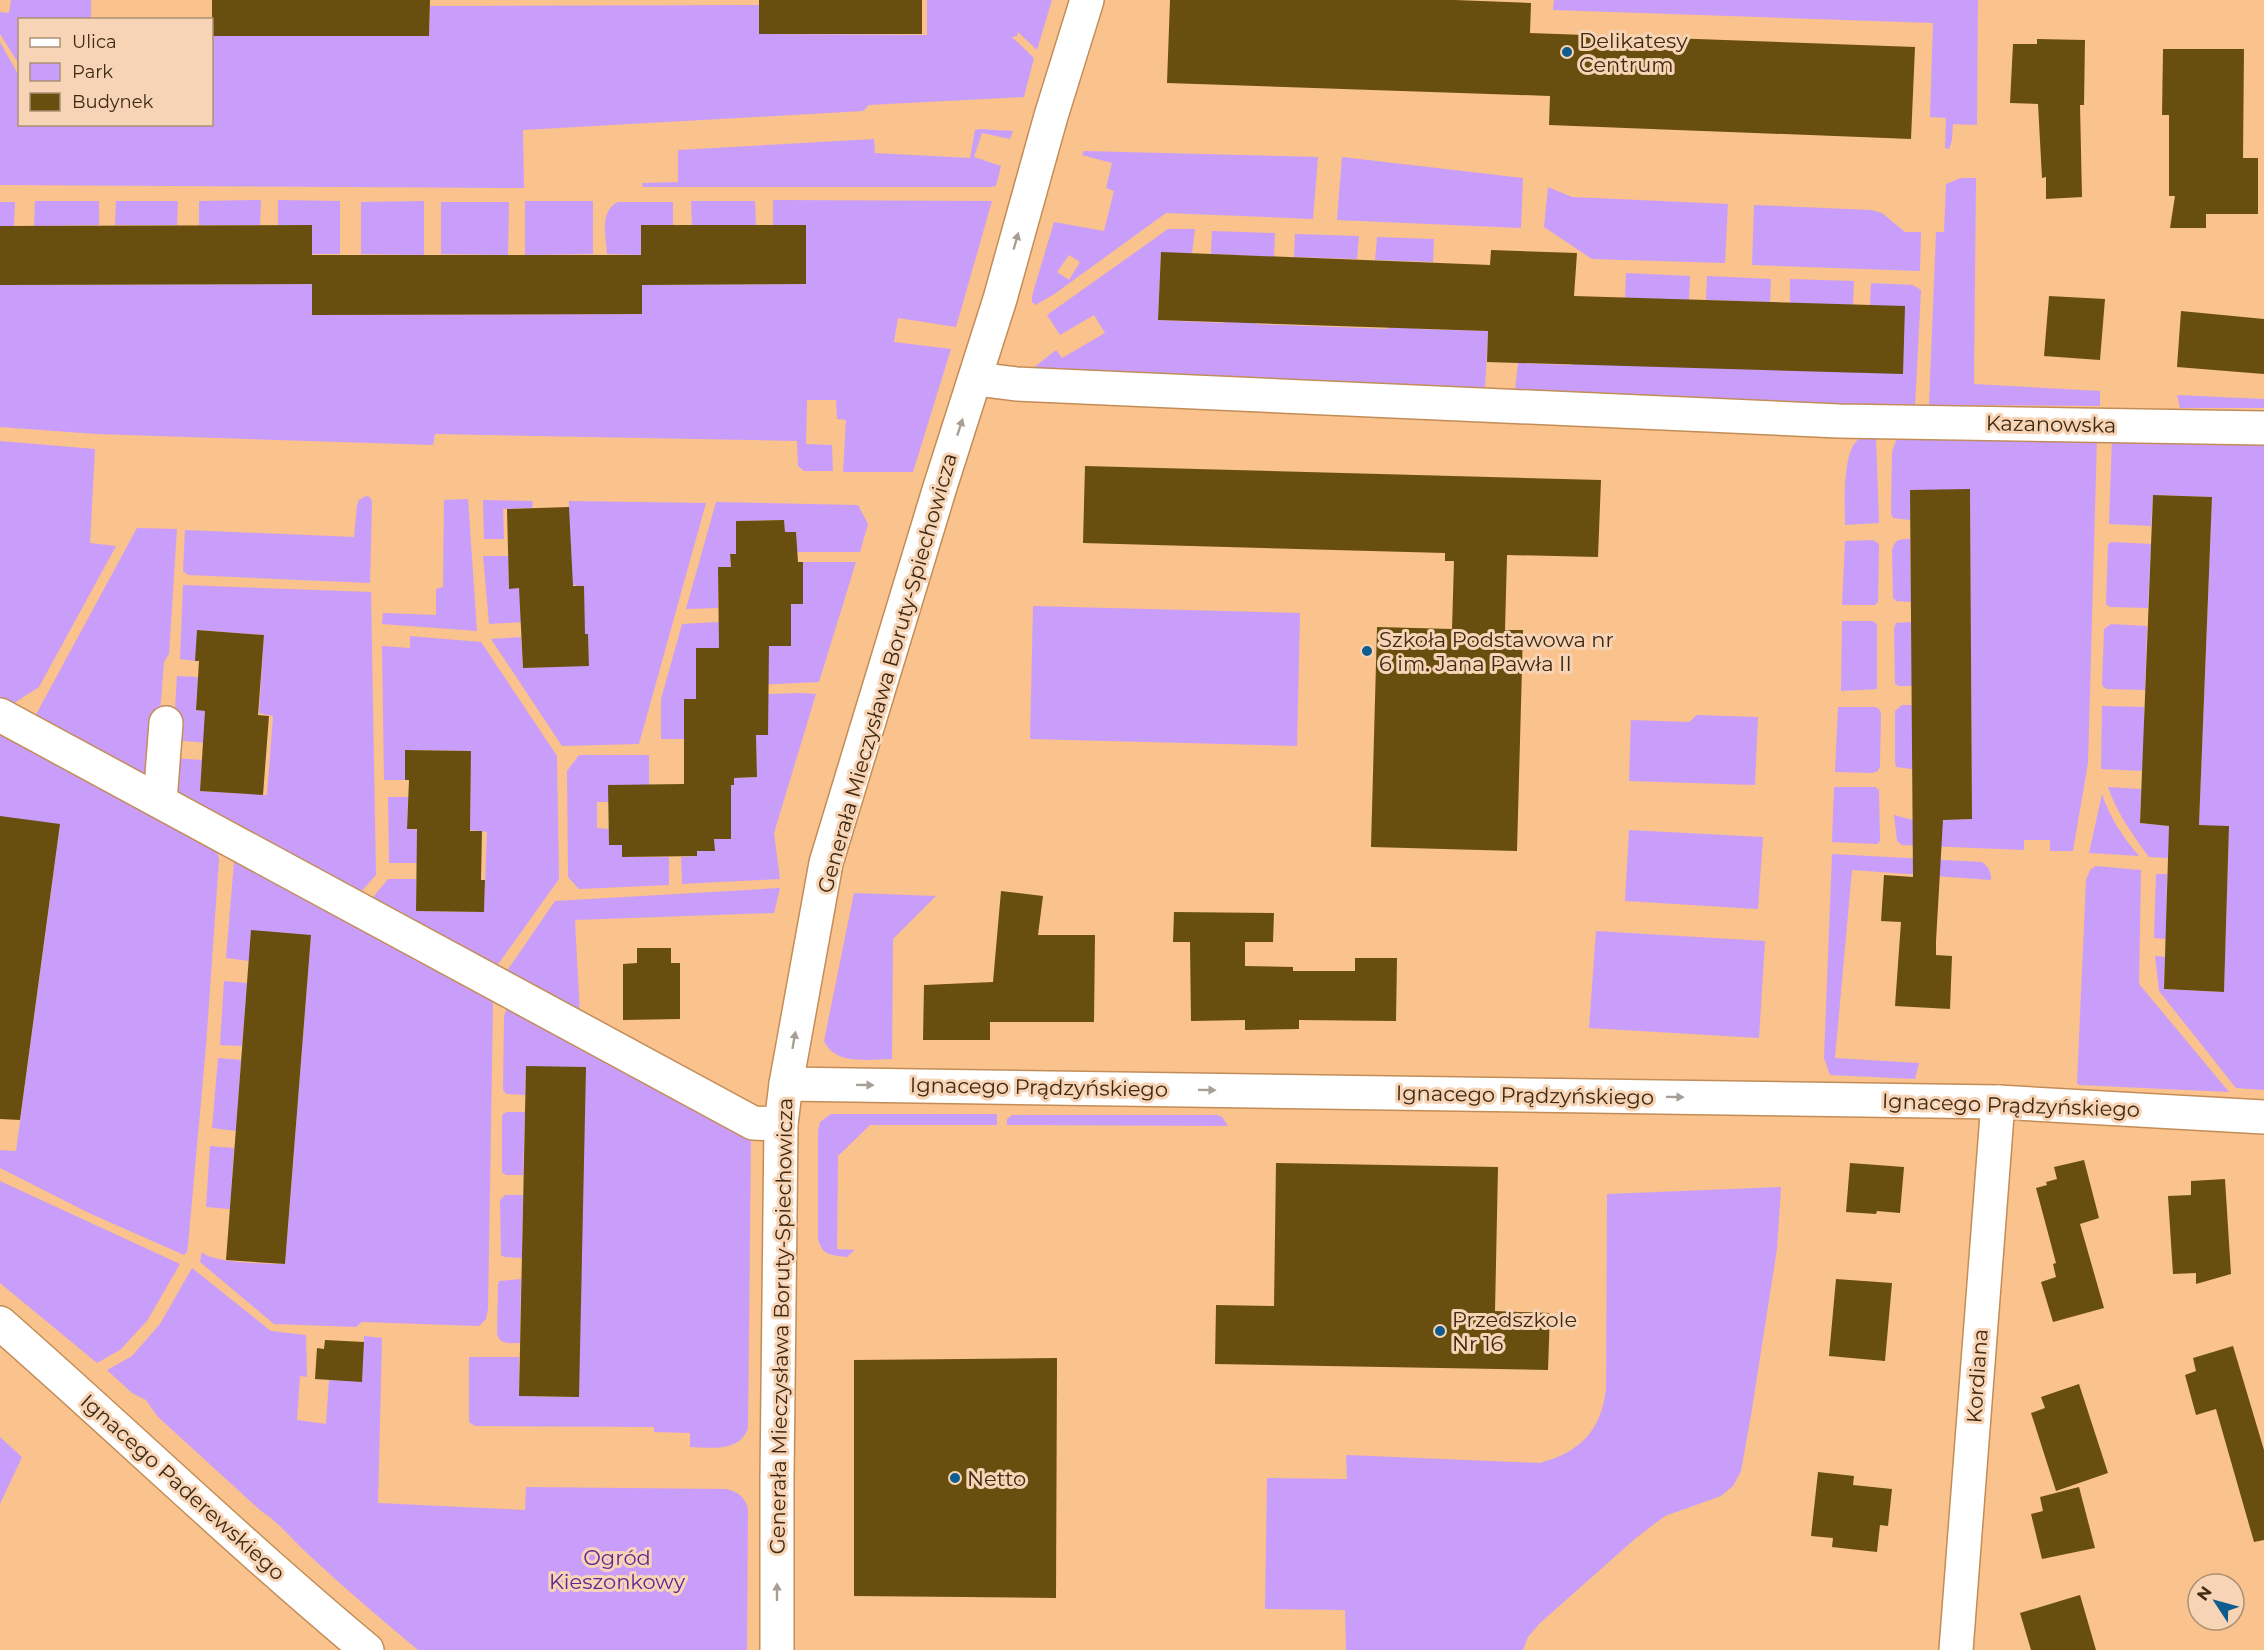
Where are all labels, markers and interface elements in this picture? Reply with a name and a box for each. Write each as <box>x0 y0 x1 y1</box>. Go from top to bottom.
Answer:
legend <box>18 18 213 126</box>
place label: Delikatesy Centrum <box>1579 28 1688 77</box>
text: Ulica <box>72 31 117 53</box>
marker: Delikatesy Centrum <box>1560 45 1574 59</box>
text: Park <box>72 61 113 83</box>
text: Budynek <box>72 91 154 113</box>
one-way arrow <box>1012 232 1021 250</box>
street label: Kazanowska <box>1986 410 2116 438</box>
one-way arrow <box>955 418 965 436</box>
street label: Generała Mieczysława Boruty-Spiechowicza <box>812 450 962 896</box>
place label: Szkoła Podstawowa nr 6 im. Jana Pawła II <box>1379 627 1614 676</box>
marker: Szkoła Podstawowa nr 6 im. Jana Pawła II <box>1360 644 1374 658</box>
one-way arrow <box>790 1031 799 1050</box>
street label: Ignacego Prądzyńskiego <box>910 1072 1168 1102</box>
one-way arrow <box>856 1080 875 1090</box>
street label: Ignacego Prądzyńskiego <box>1396 1080 1654 1110</box>
one-way arrow <box>1198 1085 1217 1095</box>
street label: Ignacego Prądzyńskiego <box>1882 1088 2140 1122</box>
one-way arrow <box>1666 1092 1685 1102</box>
street label: Generała Mieczysława Boruty-Spiechowicza <box>765 1098 797 1554</box>
place label: Przedszkole Nr 16 <box>1452 1307 1577 1356</box>
marker: Przedszkole Nr 16 <box>1433 1324 1447 1338</box>
street label: Kordiana <box>1961 1328 1993 1424</box>
street label: Ignacego Paderewskiego <box>76 1389 290 1585</box>
place label: Netto <box>967 1466 1026 1491</box>
marker: Netto <box>948 1471 962 1485</box>
park label: Ogród Kieszonkowy <box>549 1545 686 1594</box>
north arrow <box>2186 1572 2246 1632</box>
one-way arrow <box>772 1582 782 1601</box>
text: N <box>2193 1583 2216 1604</box>

